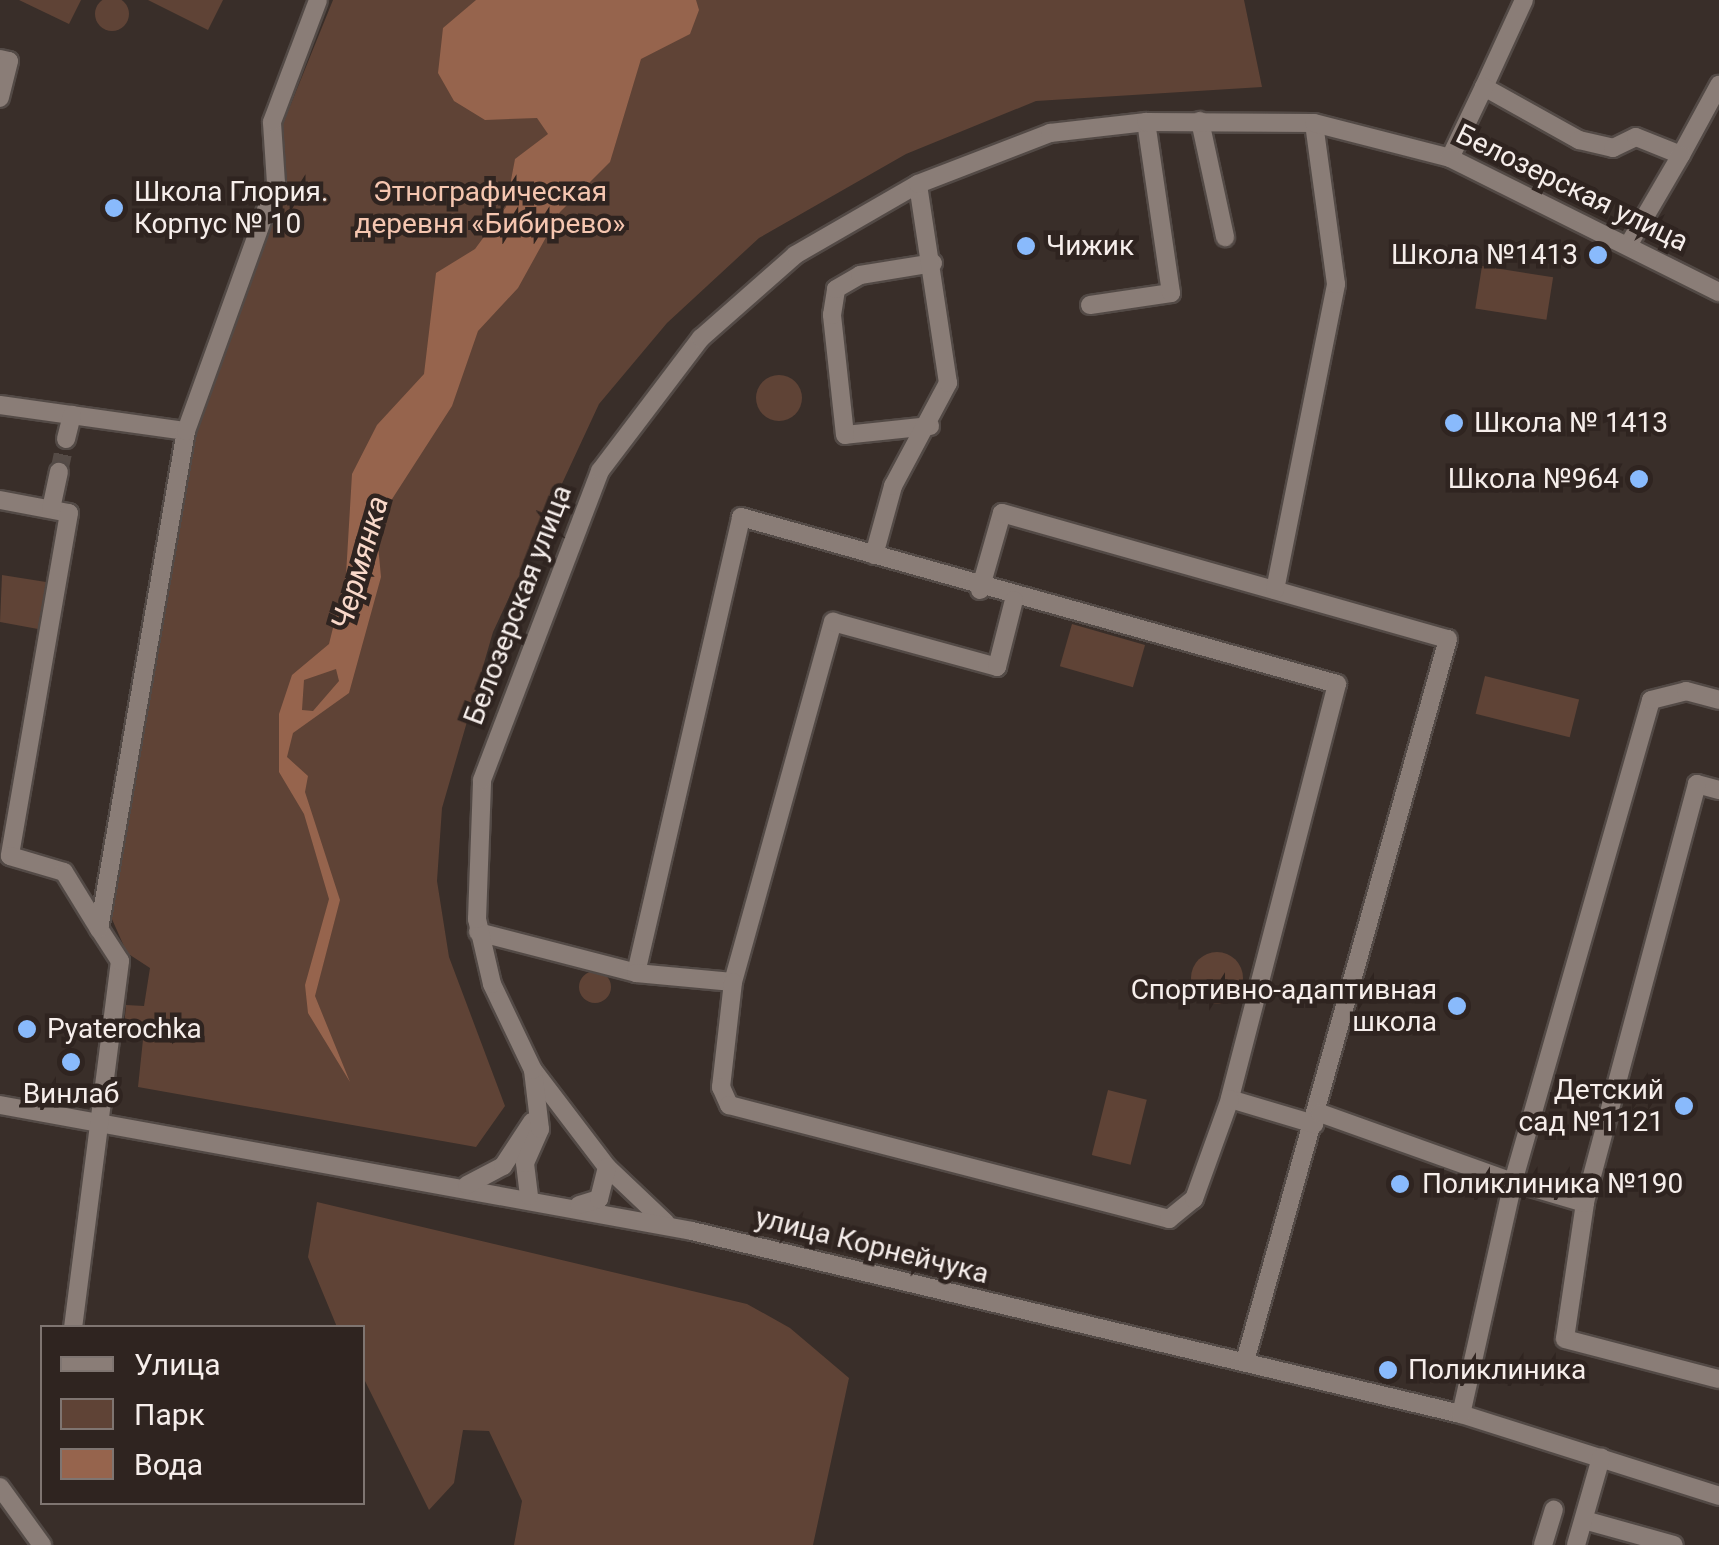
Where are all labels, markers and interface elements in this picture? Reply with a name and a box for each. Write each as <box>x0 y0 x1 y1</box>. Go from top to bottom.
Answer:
street label: Белозерская улица <box>1451 117 1693 259</box>
place label: Школа Глория. Корпус № 10 <box>134 175 328 241</box>
park label: Этнографическая деревня «Бибирево» <box>355 175 625 241</box>
marker: Школа Глория. Корпус № 10 <box>103 197 125 219</box>
place label: Чижик <box>1046 229 1134 263</box>
marker: Чижик <box>1015 235 1037 257</box>
place label: Школа №1413 <box>1391 238 1578 272</box>
marker: Школа №1413 <box>1587 244 1609 266</box>
place label: Школа № 1413 <box>1474 406 1668 440</box>
marker: Школа № 1413 <box>1443 412 1465 434</box>
place label: Школа №964 <box>1448 462 1619 496</box>
marker: Школа №964 <box>1628 468 1650 490</box>
street label: Белозерская улица <box>457 481 579 729</box>
water label: Чермянка <box>324 492 396 634</box>
place label: Спортивно-адаптивная школа <box>1131 973 1437 1039</box>
marker: Спортивно-адаптивная школа <box>1446 995 1468 1017</box>
place label: Pyaterochka <box>47 1012 202 1046</box>
marker: Pyaterochka <box>16 1018 38 1040</box>
marker: Винлаб <box>60 1051 82 1073</box>
place label: Детский сад №1121 <box>1519 1073 1664 1139</box>
place label: Винлаб <box>23 1077 119 1111</box>
marker: Детский сад №1121 <box>1673 1095 1695 1117</box>
place label: Поликлиника №190 <box>1422 1167 1683 1201</box>
marker: Поликлиника №190 <box>1387 1171 1413 1197</box>
street label: улица Корнейчука <box>752 1201 992 1291</box>
legend <box>40 1325 365 1505</box>
text: Улица <box>134 1347 221 1382</box>
place label: Поликлиника <box>1408 1353 1586 1387</box>
marker: Поликлиника <box>1377 1359 1399 1381</box>
text: Парк <box>134 1397 205 1432</box>
text: Вода <box>134 1447 203 1482</box>

